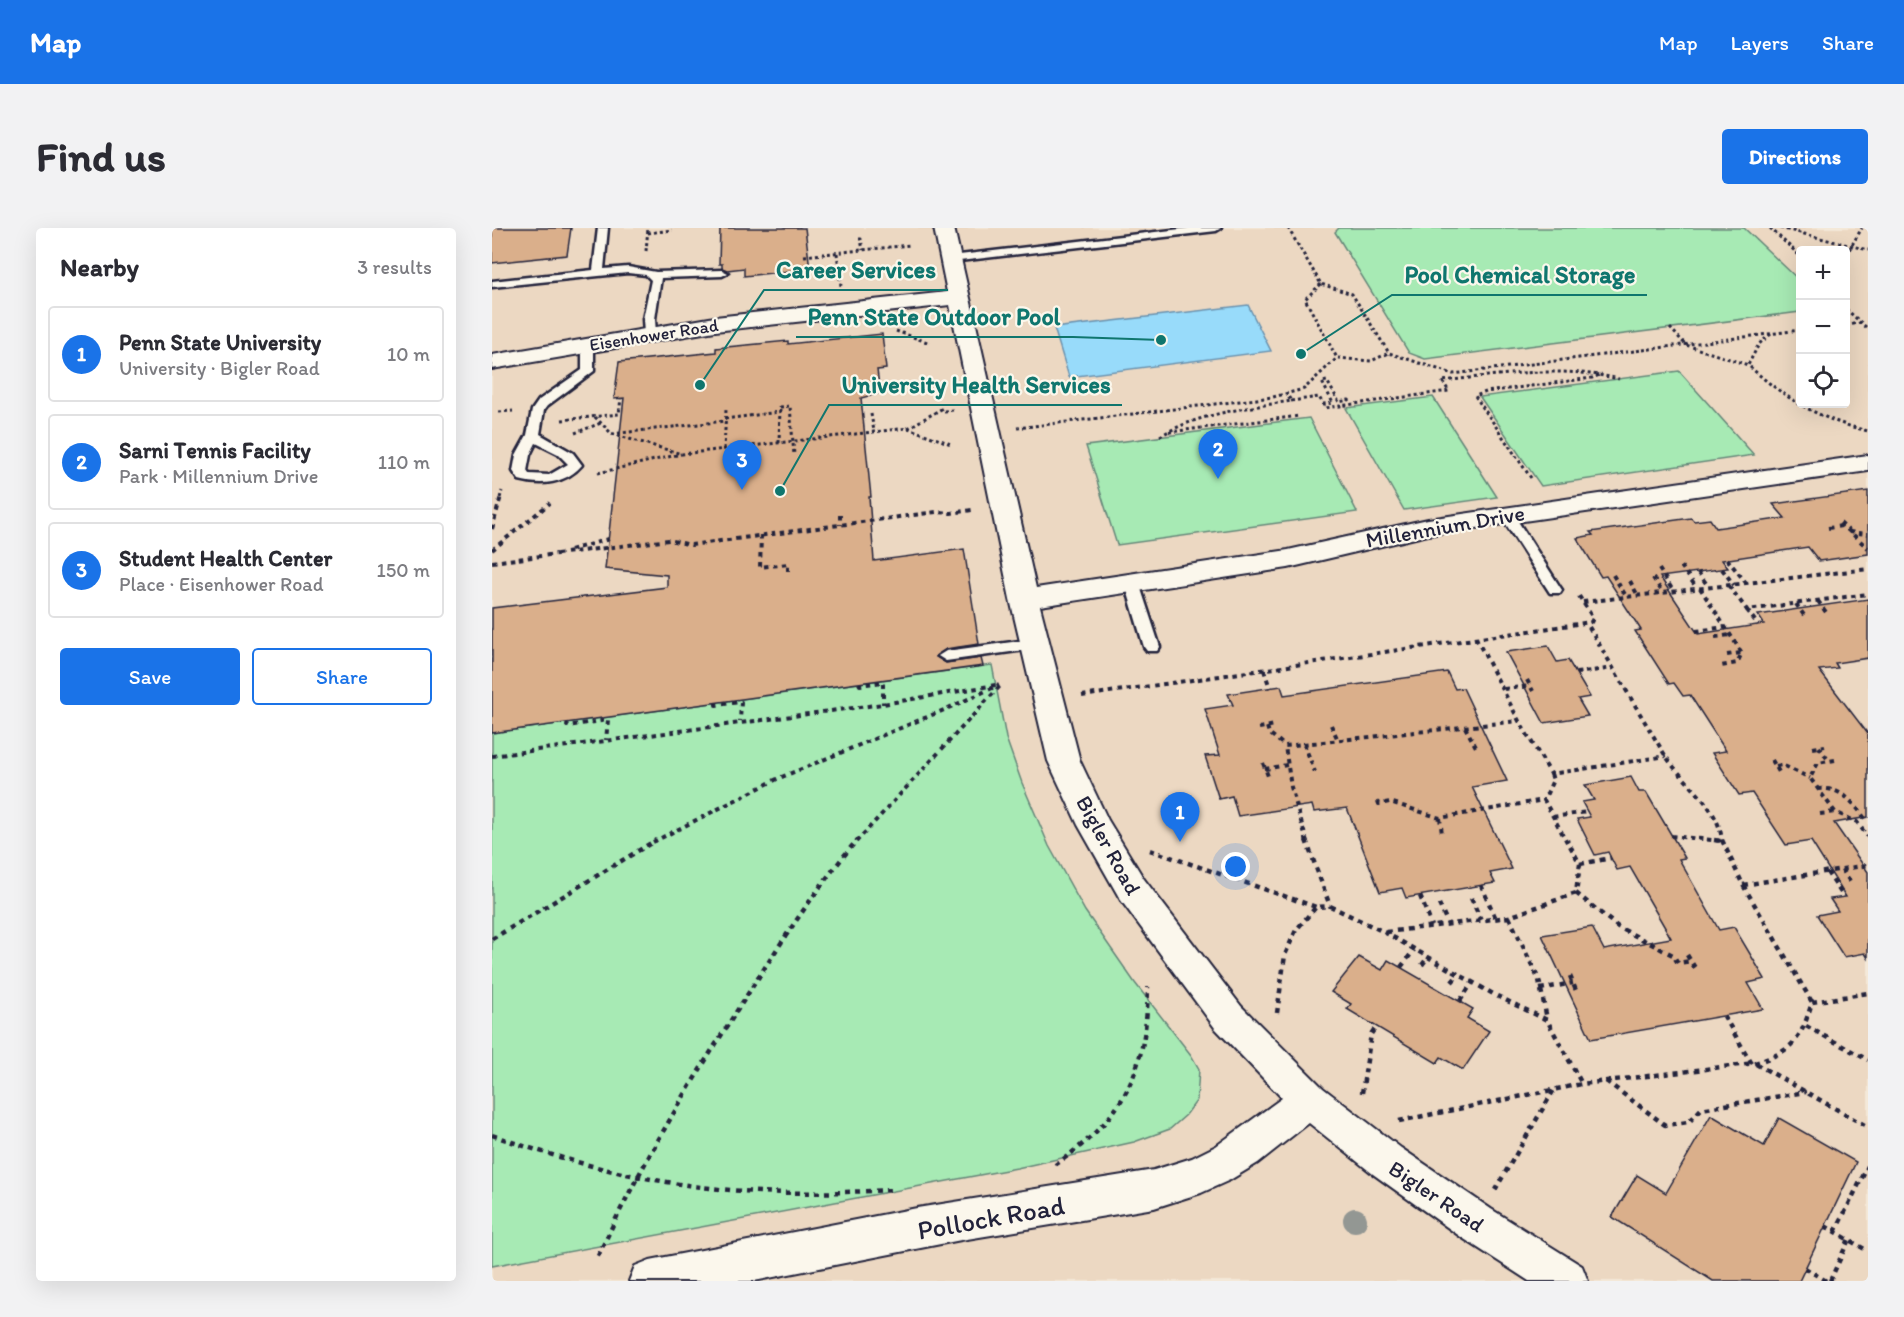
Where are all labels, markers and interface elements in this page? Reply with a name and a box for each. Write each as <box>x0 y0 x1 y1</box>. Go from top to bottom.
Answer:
text: Map <box>30 25 81 59</box>
text: Map <box>1659 30 1698 55</box>
text: Layers <box>1731 30 1789 55</box>
text: Share <box>1822 30 1874 55</box>
button: Directions <box>1722 129 1868 184</box>
text: Find us <box>36 131 166 182</box>
map controls <box>1796 246 1850 408</box>
button: + <box>1796 246 1850 300</box>
callout: Career Services <box>764 248 948 290</box>
text: Nearby <box>60 251 139 283</box>
callout: Pool Chemical Storage <box>1392 253 1647 295</box>
text: 3 results <box>357 255 432 279</box>
text: Career Services <box>776 255 936 284</box>
text: Pool Chemical Storage <box>1405 260 1635 290</box>
callout: Penn State Outdoor Pool <box>796 295 1073 337</box>
button: − <box>1796 300 1850 354</box>
text: Penn State Outdoor Pool <box>808 302 1061 331</box>
street label: Eisenhower Road <box>588 314 720 356</box>
text: Penn State University <box>119 329 321 356</box>
text: 1 <box>77 342 86 366</box>
text: 10 m <box>387 342 430 366</box>
button: locate <box>1796 354 1850 408</box>
text: University · Bigler Road <box>119 356 320 380</box>
callout: University Health Services <box>829 363 1122 405</box>
text: University Health Services <box>841 370 1111 400</box>
pin: 2 <box>1198 430 1238 479</box>
text: Sarni Tennis Facility <box>119 437 311 464</box>
pin: 3 <box>722 440 762 490</box>
text: 2 <box>76 450 87 474</box>
text: 110 m <box>378 450 430 474</box>
text: Park · Millennium Drive <box>119 464 318 488</box>
street label: Millennium Drive <box>1364 499 1527 554</box>
text: Student Health Center <box>119 545 332 572</box>
text: 3 <box>76 558 87 582</box>
text: 150 m <box>377 558 430 582</box>
text: Place · Eisenhower Road <box>119 572 324 596</box>
button: Save <box>60 648 240 705</box>
button: Share <box>252 648 432 705</box>
street label: Bigler Road <box>1070 791 1147 900</box>
pin: 1 <box>1160 792 1200 842</box>
your location <box>1221 852 1250 881</box>
street label: Bigler Road <box>1384 1155 1490 1238</box>
street label: Pollock Road <box>915 1188 1068 1247</box>

